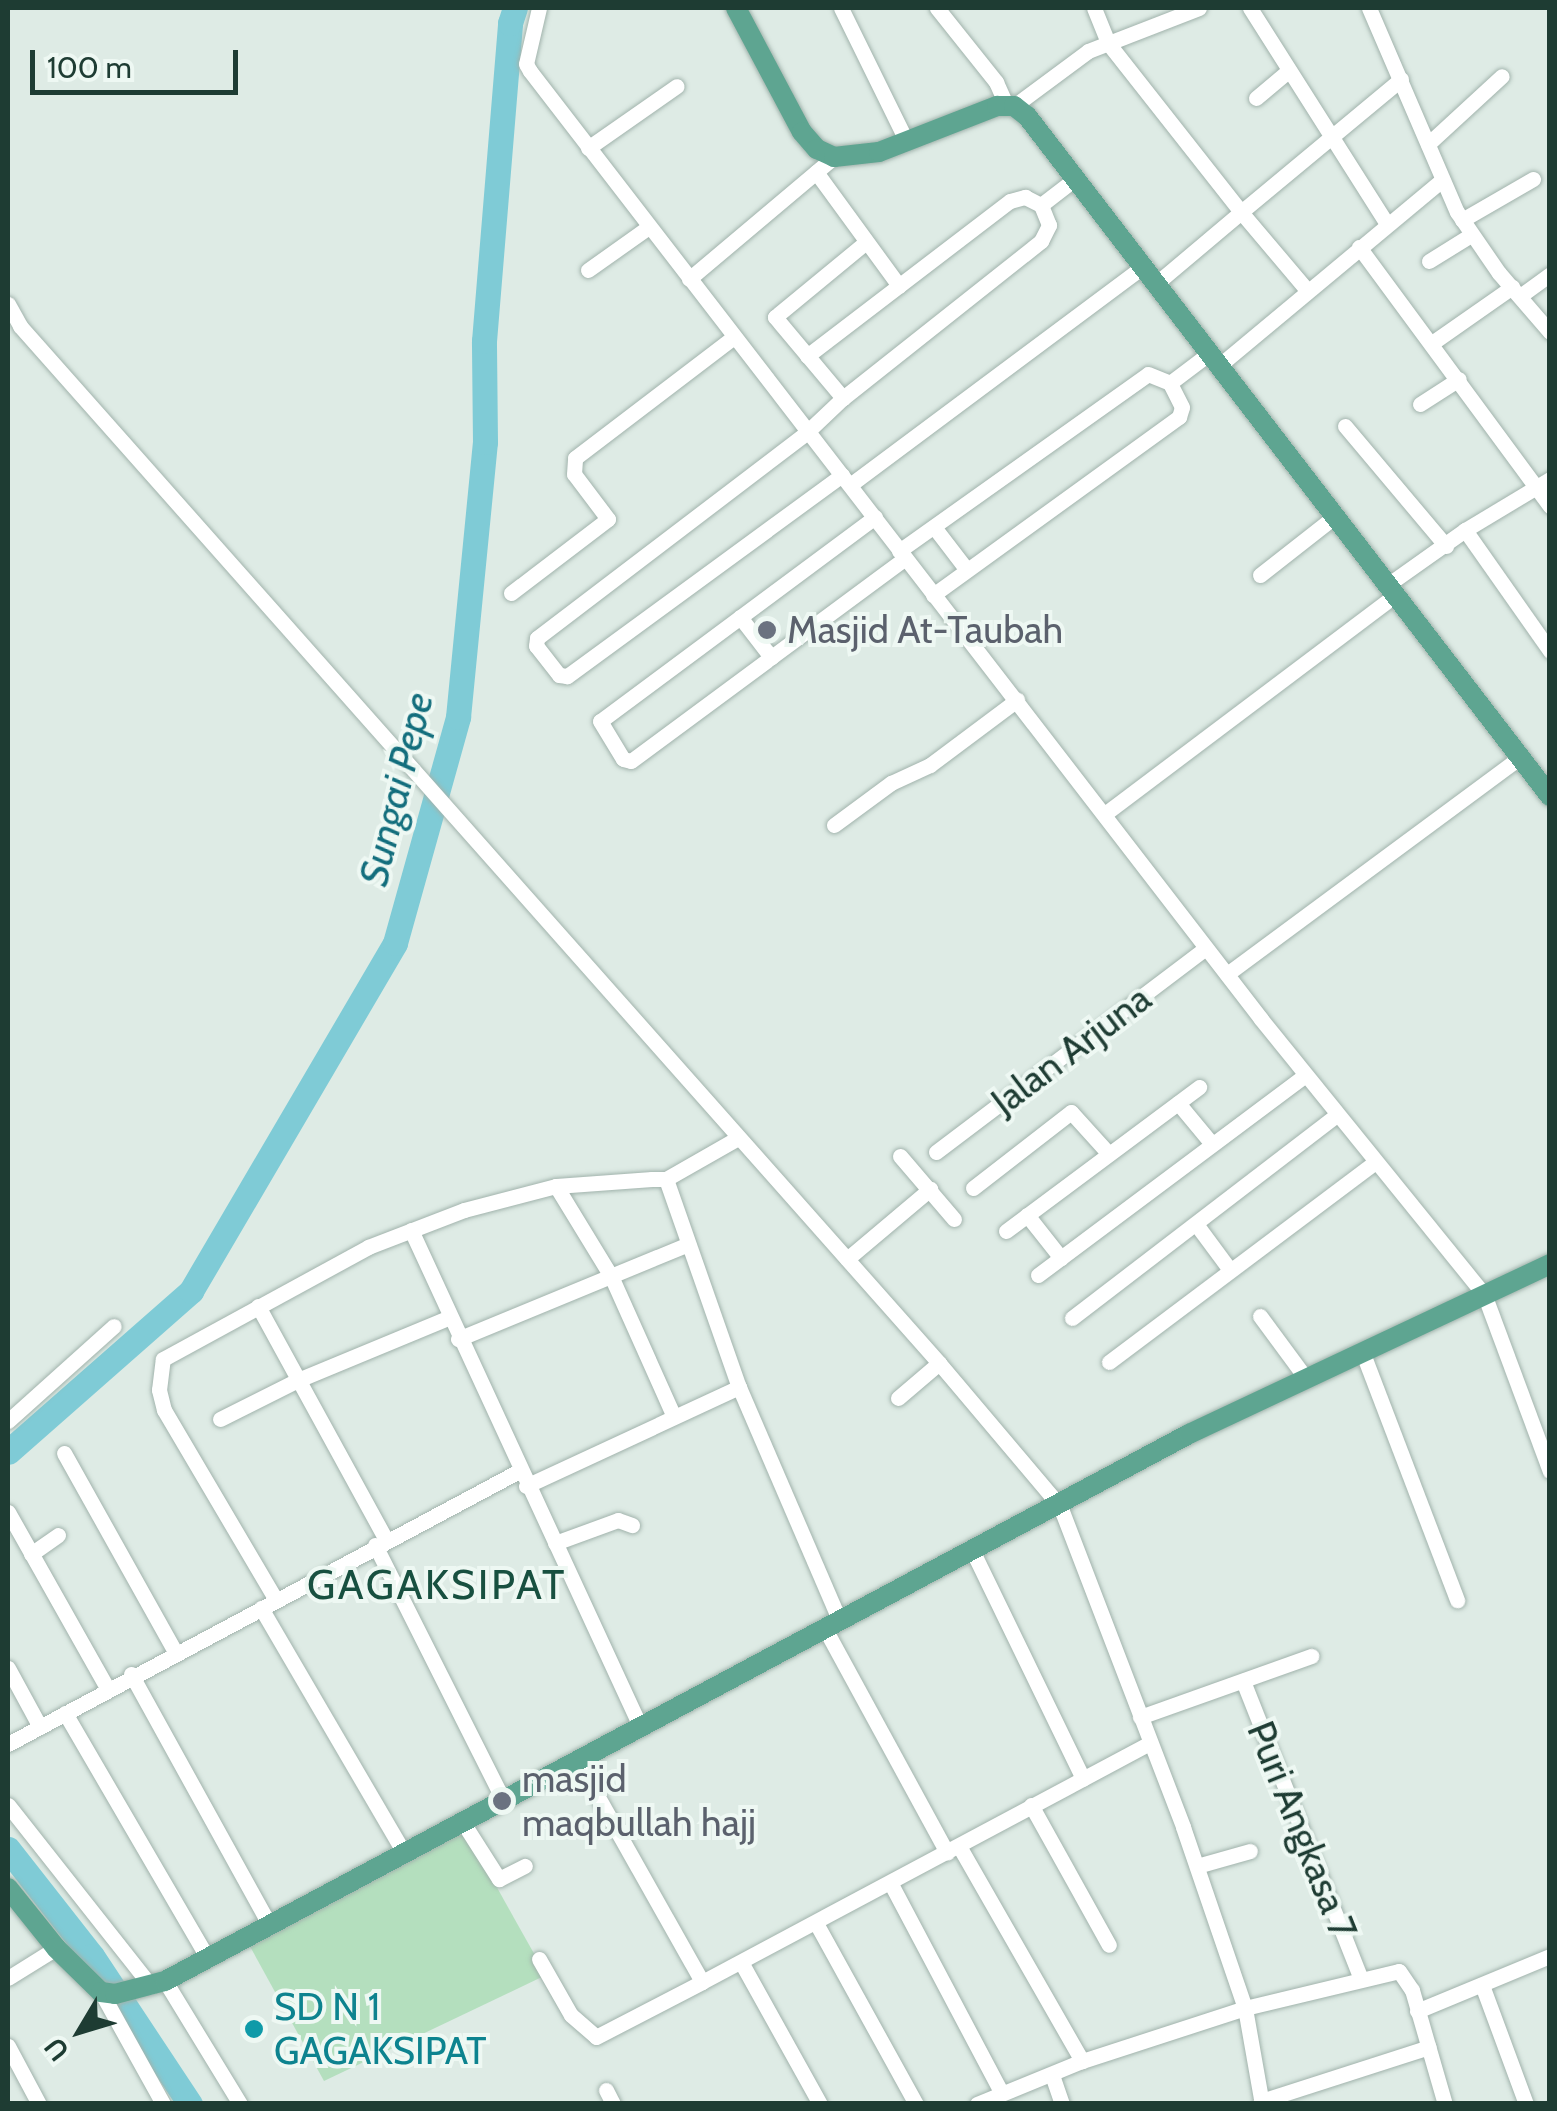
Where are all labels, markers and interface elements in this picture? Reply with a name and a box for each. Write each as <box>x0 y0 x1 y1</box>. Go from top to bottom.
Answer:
scale bar <box>35 30 242 92</box>
text: 100 m <box>47 49 132 86</box>
place label: Masjid At-Taubah <box>787 607 1063 653</box>
marker: Masjid At-Taubah <box>756 619 778 641</box>
water label: Sungai Pepe <box>349 688 443 890</box>
street label: Jalan Arjuna <box>982 975 1160 1125</box>
district label: GAGAKSIPAT <box>307 1559 567 1609</box>
street label: Puri Angkasa 7 <box>1238 1715 1366 1945</box>
place label: masjid maqbullah hajj <box>522 1756 756 1846</box>
marker: masjid maqbullah hajj <box>491 1790 513 1812</box>
north arrow <box>30 1981 130 2081</box>
place label: SD N 1 GAGAKSIPAT <box>274 1984 486 2074</box>
marker: SD N 1 GAGAKSIPAT <box>243 2018 265 2040</box>
text: U <box>37 2031 76 2068</box>

